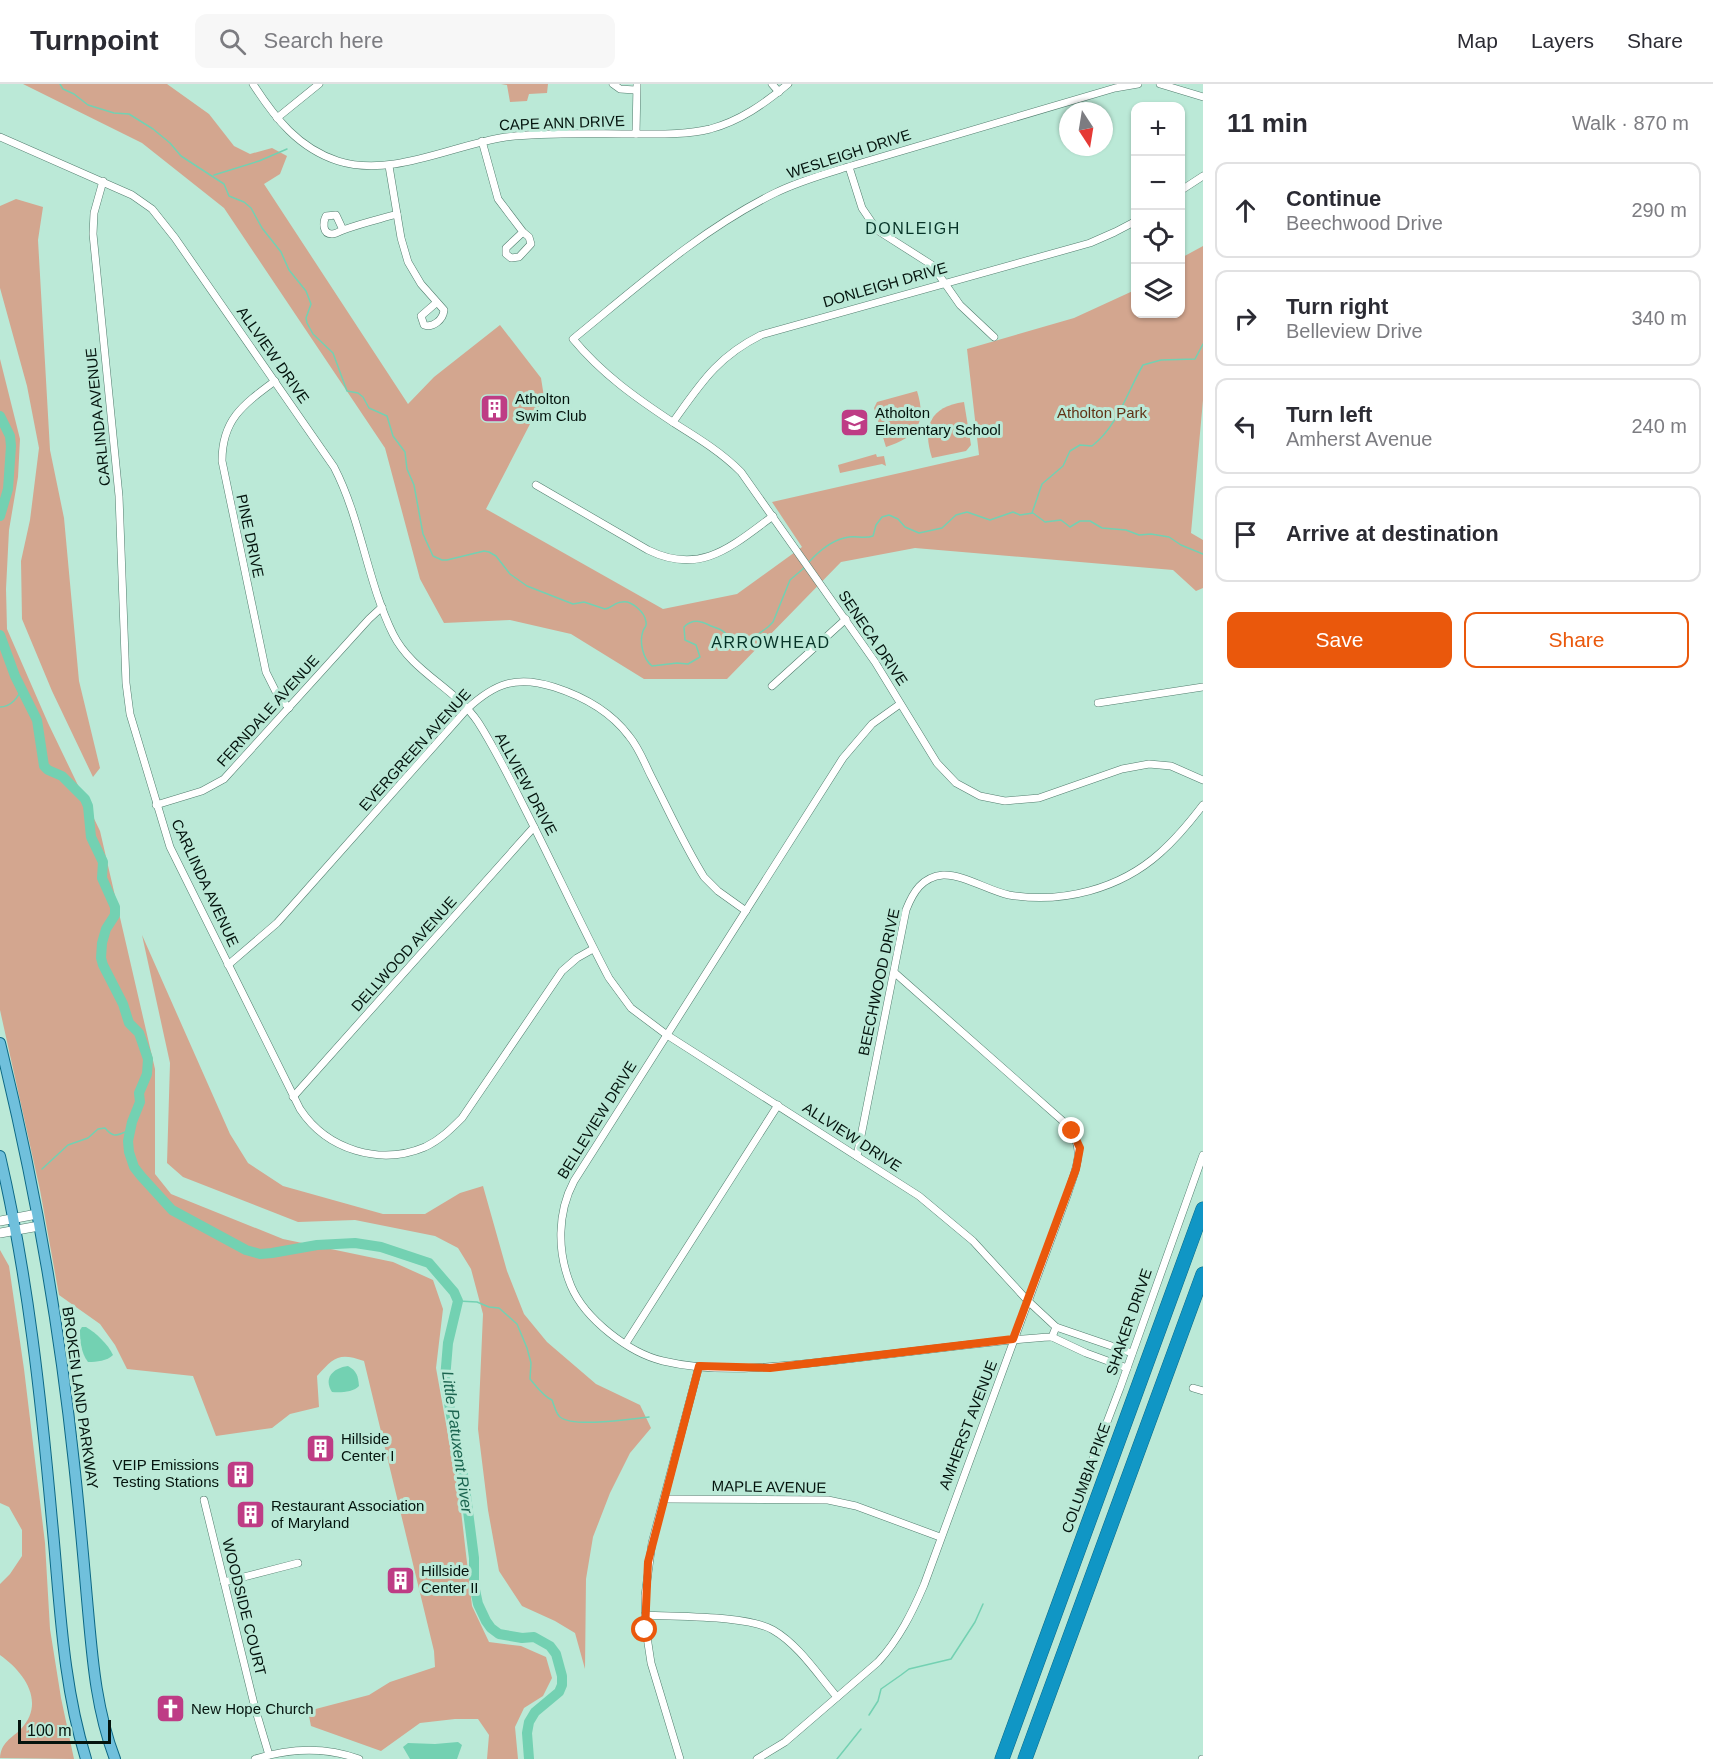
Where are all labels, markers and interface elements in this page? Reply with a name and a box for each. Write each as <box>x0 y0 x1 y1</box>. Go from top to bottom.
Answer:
search box <box>195 14 615 68</box>
text: Turnpoint <box>30 25 159 56</box>
icon: search <box>216 25 249 58</box>
text: Search here <box>264 28 383 53</box>
text: Map <box>1457 29 1498 52</box>
text: Layers <box>1531 29 1594 52</box>
text: Share <box>1627 29 1683 52</box>
north arrow <box>1059 102 1113 156</box>
map controls <box>1131 102 1185 318</box>
button: + <box>1131 102 1185 156</box>
text: 11 min <box>1227 108 1308 138</box>
street label: CAPE ANN DRIVE <box>499 112 625 133</box>
text: Walk · 870 m <box>1572 112 1689 134</box>
street label: WESLEIGH DRIVE <box>785 125 913 182</box>
button: − <box>1131 156 1185 210</box>
text: Continue <box>1286 186 1381 211</box>
icon: ahead <box>1229 194 1262 227</box>
text: 290 m <box>1631 199 1687 221</box>
button: locate <box>1131 210 1185 264</box>
text: Beechwood Drive <box>1286 212 1443 234</box>
district label: DONLEIGH <box>865 220 961 237</box>
street label: DONLEIGH DRIVE <box>821 259 949 310</box>
button: layers <box>1131 264 1185 318</box>
text: Turn right <box>1286 294 1388 319</box>
icon: right <box>1229 302 1262 335</box>
street label: ALLVIEW DRIVE <box>234 303 313 406</box>
text: 340 m <box>1631 307 1687 329</box>
text: Belleview Drive <box>1286 320 1423 342</box>
street label: CARLINDA AVENUE <box>82 347 113 487</box>
place label: Atholton Swim Club <box>515 390 587 424</box>
building icon: Atholton Swim Club <box>478 392 510 424</box>
text: Turn left <box>1286 402 1372 427</box>
place label: Atholton Elementary School <box>875 404 1001 438</box>
park label: Atholton Park <box>1057 404 1148 421</box>
school or university icon: Atholton Elementary School <box>838 406 870 438</box>
icon: left <box>1229 410 1262 443</box>
text: 240 m <box>1631 415 1687 437</box>
text: Amherst Avenue <box>1286 428 1432 450</box>
street label: PINE DRIVE <box>233 493 268 579</box>
icon: arrive <box>1229 518 1262 551</box>
text: Arrive at destination <box>1286 521 1499 546</box>
street label: SENECA DRIVE <box>835 587 911 688</box>
button: Save <box>1227 612 1452 668</box>
button: Share <box>1464 612 1689 668</box>
district label: ARROWHEAD <box>711 634 831 651</box>
street label: FERNDALE AVENUE <box>213 651 322 770</box>
street label: EVERGREEN AVENUE <box>355 685 474 814</box>
street label: ALLVIEW DRIVE <box>492 729 561 838</box>
street label: CARLINDA AVENUE <box>168 816 243 949</box>
street label: DELLWOOD AVENUE <box>348 893 460 1015</box>
street label: BEECHWOOD DRIVE <box>855 907 902 1057</box>
street label: BELLEVIEW DRIVE <box>554 1058 640 1182</box>
street label: ALLVIEW DRIVE <box>800 1098 905 1175</box>
route end <box>1058 1117 1084 1143</box>
street label: SHAKER DRIVE <box>1102 1266 1155 1377</box>
street label: BROKEN LAND PARKWAY <box>59 1306 102 1490</box>
street label: AMHERST AVENUE <box>935 1358 1000 1492</box>
water label: Little Patuxent River <box>439 1370 476 1515</box>
street label: COLUMBIA PIKE <box>1058 1420 1113 1535</box>
place label: Hillside Center I <box>341 1430 394 1464</box>
building icon: Hillside Center I <box>304 1432 336 1464</box>
place label: VEIP Emissions Testing Stations <box>113 1456 219 1490</box>
building icon: VEIP Emissions Testing Stations <box>224 1458 256 1490</box>
street label: MAPLE AVENUE <box>711 1477 827 1496</box>
place label: Restaurant Association of Maryland <box>271 1497 424 1531</box>
building icon: Restaurant Association of Maryland <box>234 1499 266 1531</box>
street label: WOODSIDE COURT <box>219 1537 270 1677</box>
place label: Hillside Center II <box>421 1562 479 1596</box>
building icon: Hillside Center II <box>384 1564 416 1596</box>
route start <box>631 1616 657 1642</box>
church icon: New Hope Church <box>154 1693 186 1725</box>
place label: New Hope Church <box>191 1700 314 1717</box>
scale bar <box>18 1717 111 1744</box>
text: 100 m <box>27 1722 71 1739</box>

